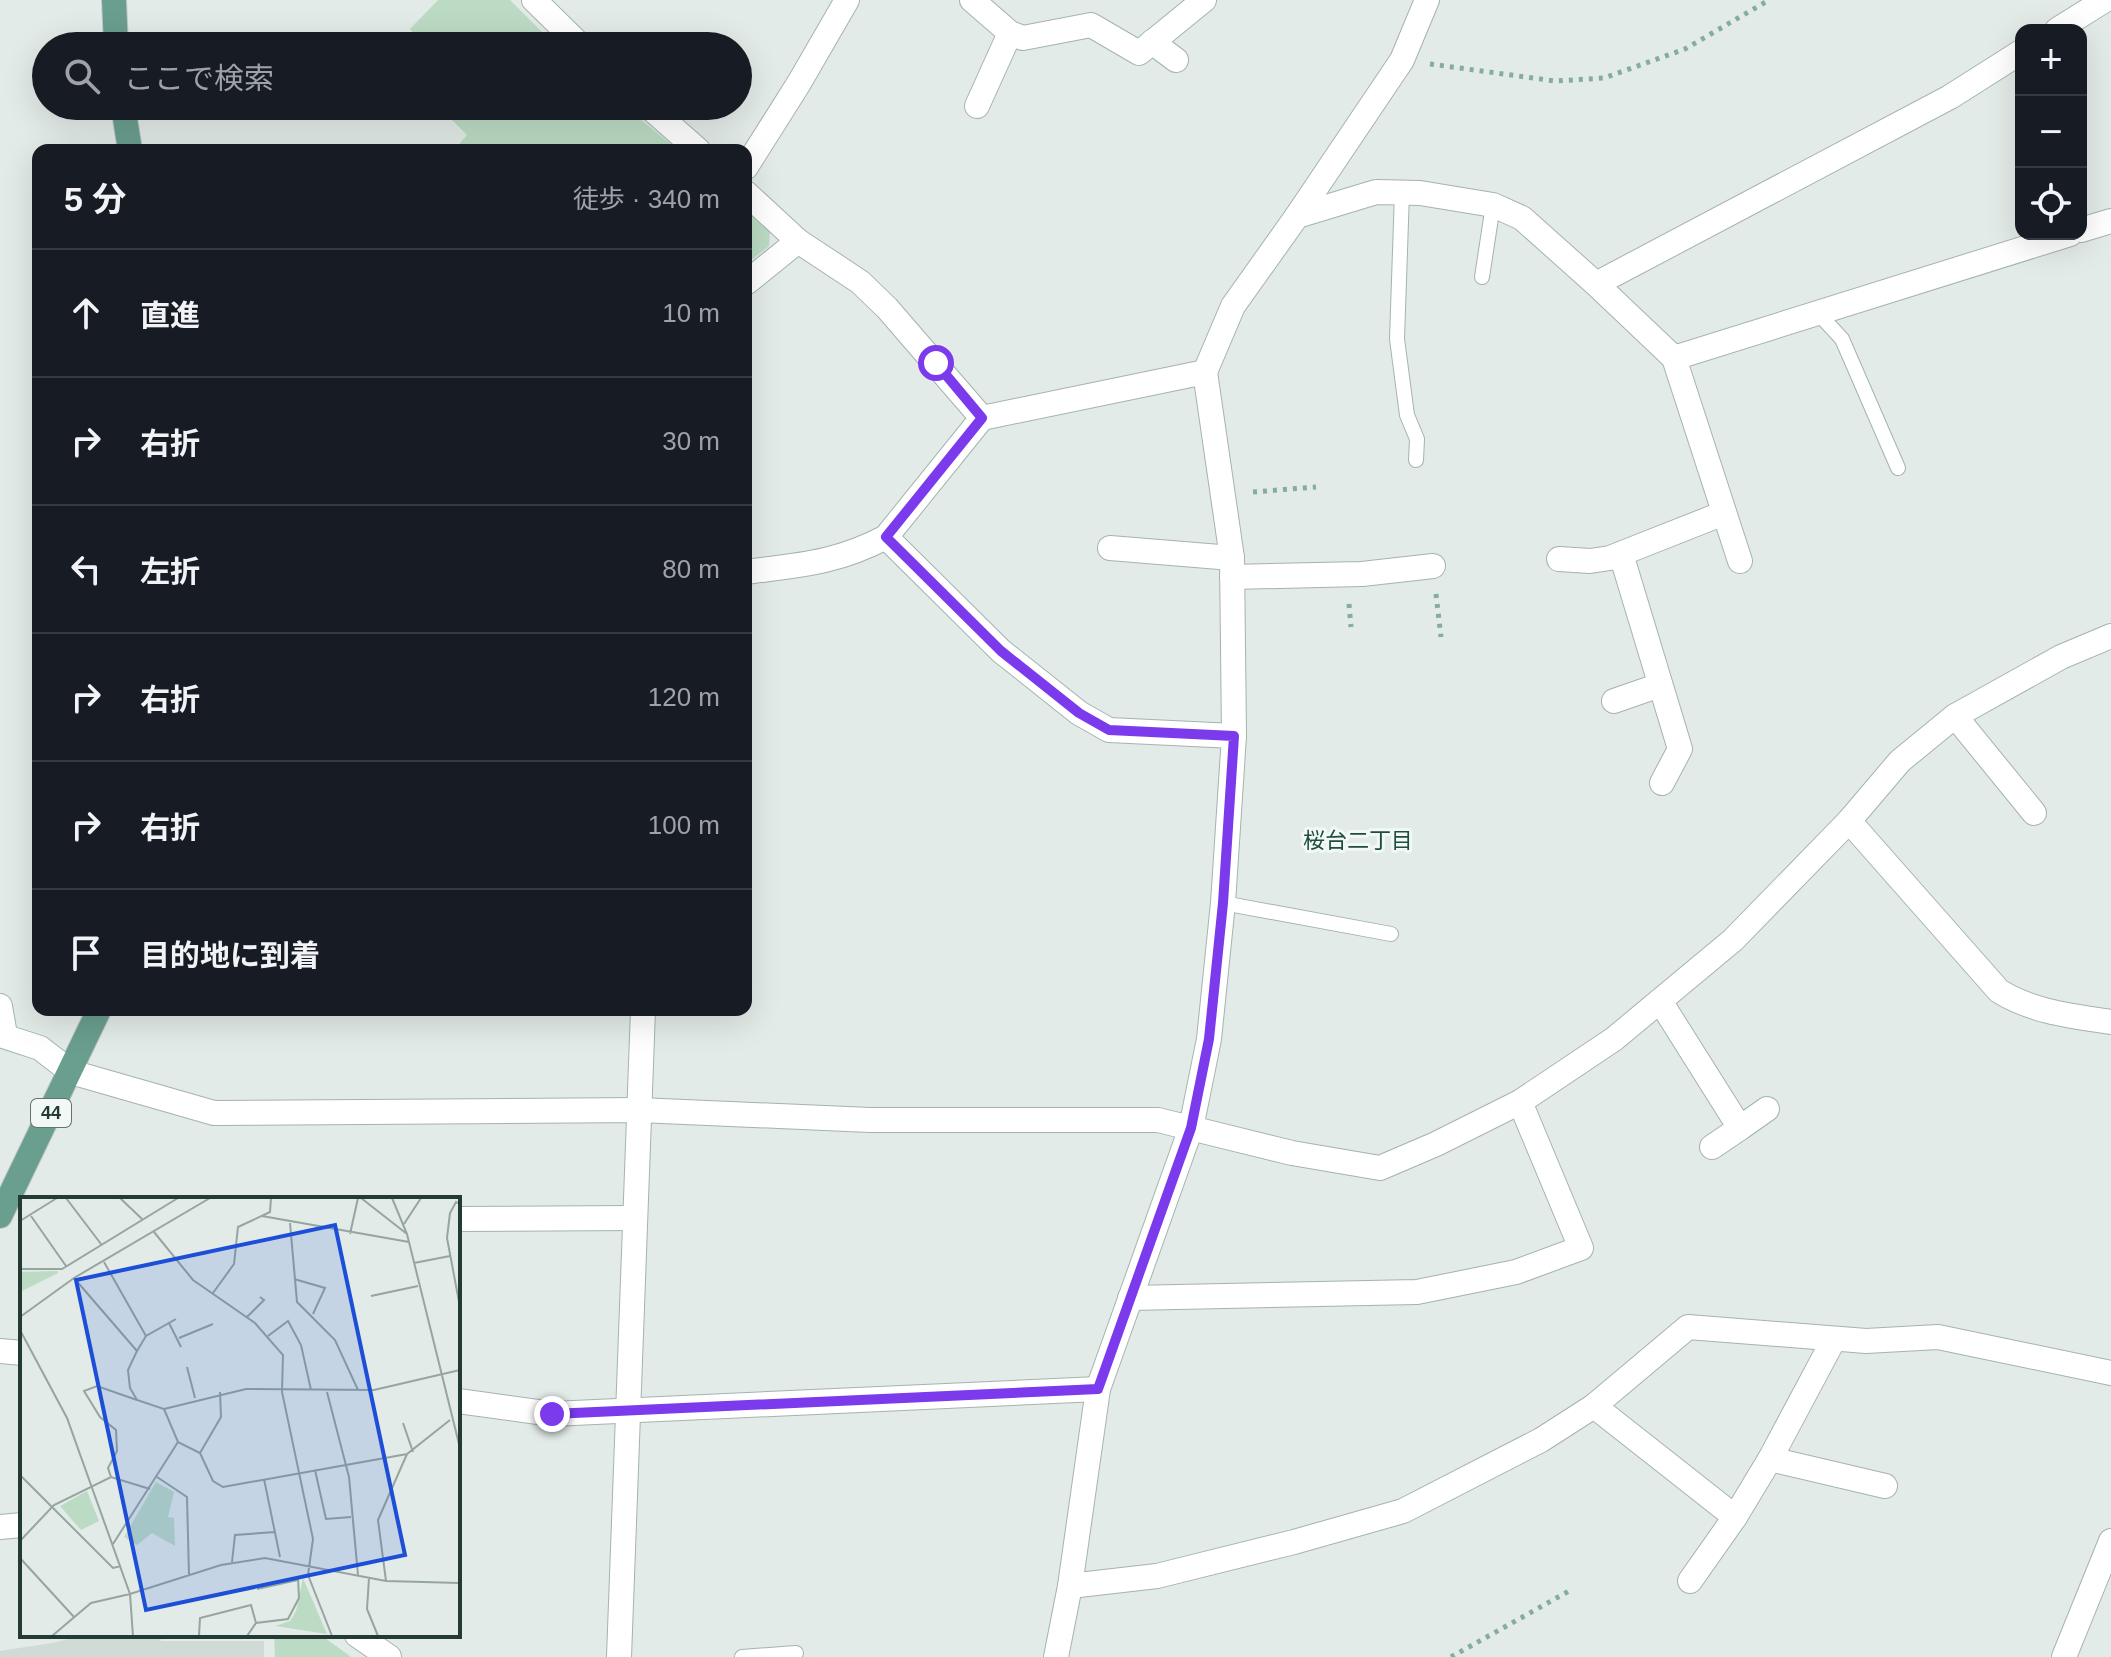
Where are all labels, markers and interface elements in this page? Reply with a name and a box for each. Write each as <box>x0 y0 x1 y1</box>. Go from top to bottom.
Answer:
map controls <box>2015 24 2087 240</box>
button: + <box>2015 24 2087 96</box>
search box <box>32 32 752 120</box>
icon: search <box>60 54 104 98</box>
text: ここで検索 <box>124 62 274 95</box>
button: − <box>2015 96 2087 168</box>
button: locate <box>2015 168 2087 240</box>
text: 5 分 <box>64 180 126 218</box>
text: 徒歩 · 340 m <box>573 184 720 214</box>
icon: ahead <box>64 291 108 335</box>
text: 10 m <box>662 298 720 328</box>
text: 直進 <box>140 299 200 332</box>
route start <box>918 345 954 381</box>
icon: right <box>64 419 108 463</box>
text: 30 m <box>662 426 720 456</box>
text: 右折 <box>140 427 200 460</box>
icon: left <box>64 547 108 591</box>
text: 80 m <box>662 554 720 584</box>
text: 左折 <box>140 555 200 588</box>
icon: right <box>64 675 108 719</box>
text: 120 m <box>648 682 720 712</box>
text: 右折 <box>140 683 200 716</box>
icon: right <box>64 803 108 847</box>
text: 100 m <box>648 810 720 840</box>
text: 右折 <box>140 811 200 844</box>
district label: 桜台二丁目 <box>1303 828 1413 853</box>
icon: arrive <box>64 931 108 975</box>
text: 目的地に到着 <box>140 939 320 972</box>
road number: 44 <box>31 1099 71 1127</box>
inset map <box>20 1197 460 1637</box>
route end <box>534 1396 570 1432</box>

